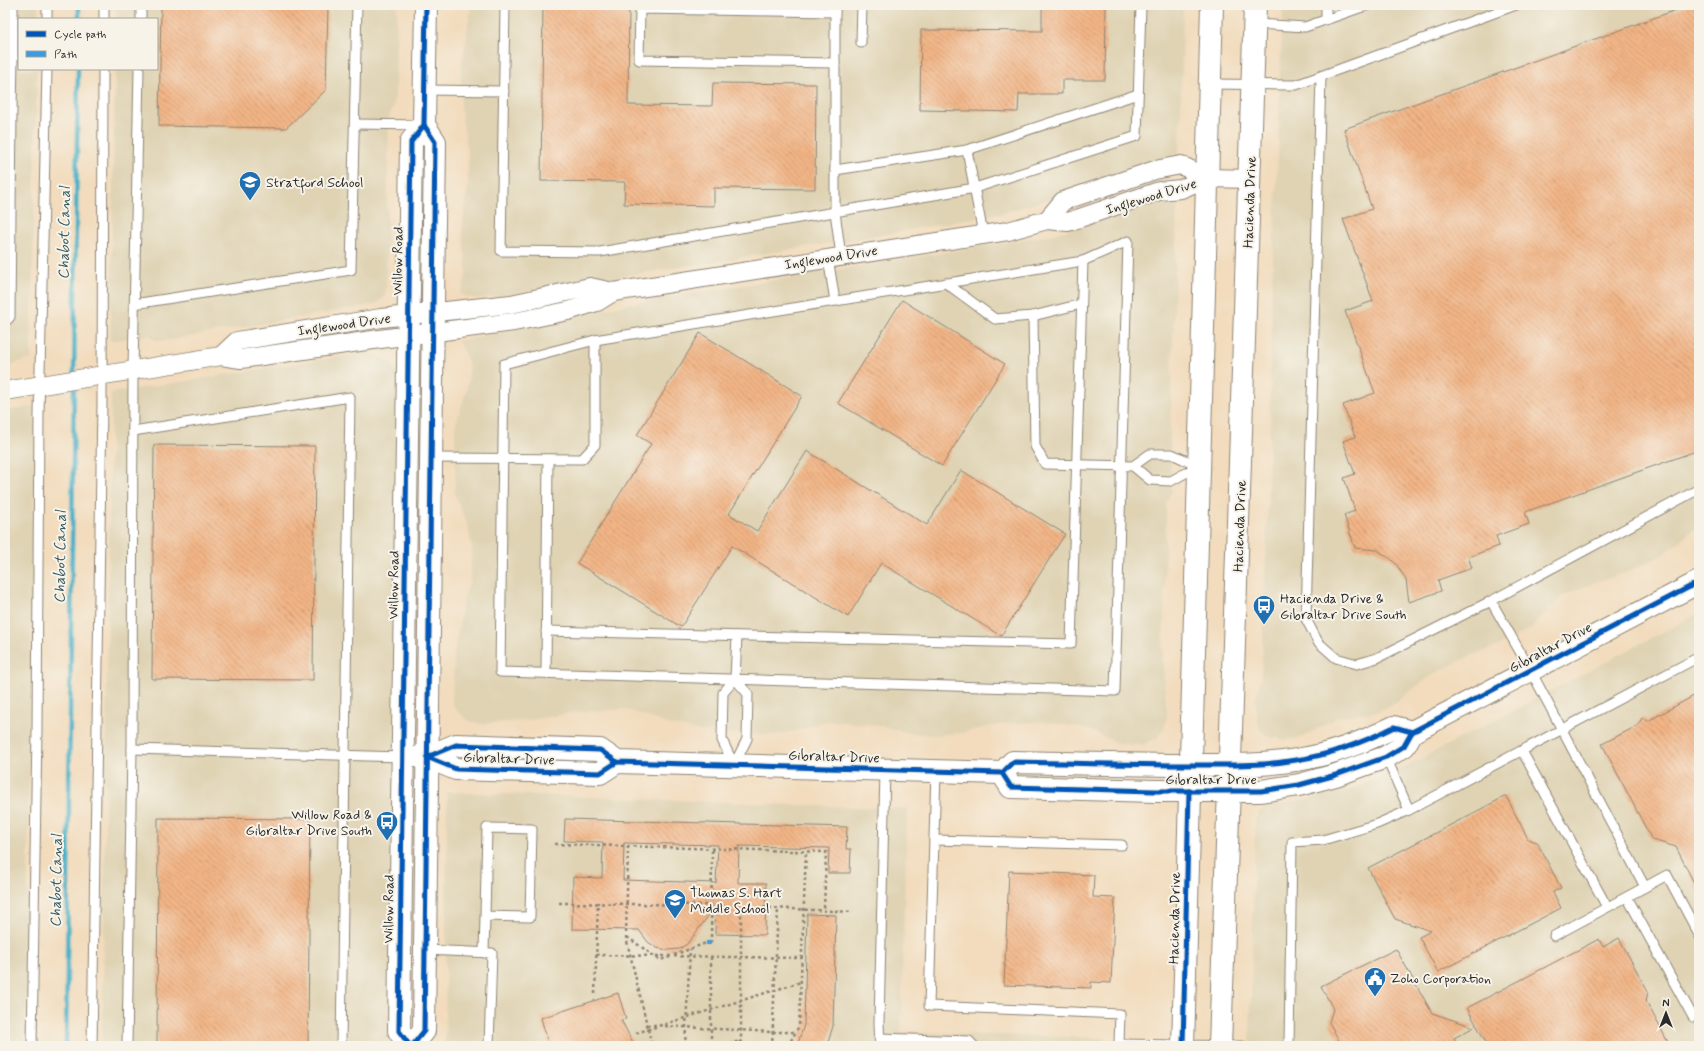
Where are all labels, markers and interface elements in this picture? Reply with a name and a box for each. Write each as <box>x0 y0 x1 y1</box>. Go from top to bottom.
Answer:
legend <box>18 18 158 70</box>
text: Cycle path <box>54 27 106 43</box>
text: Path <box>54 47 77 63</box>
street label: Hacienda Drive <box>1239 155 1261 248</box>
school or university icon: Stratford School <box>237 169 263 202</box>
place label: Stratford School <box>266 174 364 194</box>
street label: Inglewood Drive <box>1104 175 1199 221</box>
water label: Chabot Canal <box>54 185 76 280</box>
street label: Willow Road <box>388 226 408 296</box>
street label: Inglewood Drive <box>783 242 879 276</box>
street label: Inglewood Drive <box>296 310 392 342</box>
street label: Hacienda Drive <box>1229 479 1251 572</box>
water label: Chabot Canal <box>50 509 72 604</box>
street label: Willow Road <box>384 550 404 620</box>
place label: Hacienda Drive & Gibraltar Drive South <box>1280 590 1407 624</box>
bus stop icon: Hacienda Drive & Gibraltar Drive South <box>1251 593 1277 626</box>
street label: Gibraltar Drive <box>1506 618 1595 677</box>
street label: Gibraltar Drive <box>788 746 880 768</box>
street label: Gibraltar Drive <box>463 748 555 770</box>
street label: Gibraltar Drive <box>1165 771 1257 789</box>
place label: Willow Road & Gibraltar Drive South <box>245 806 372 840</box>
bus stop icon: Willow Road & Gibraltar Drive South <box>374 809 400 842</box>
water label: Chabot Canal <box>46 833 68 928</box>
street label: Hacienda Drive <box>1165 871 1185 964</box>
street label: Willow Road <box>379 874 399 944</box>
place label: Thomas S. Hart Middle School <box>690 884 782 918</box>
school or university icon: Thomas S. Hart Middle School <box>662 887 688 920</box>
public building icon: Zoho Corporation <box>1362 965 1388 998</box>
place label: Zoho Corporation <box>1390 970 1491 988</box>
north arrow <box>1646 993 1686 1033</box>
text: N <box>1662 997 1670 1011</box>

